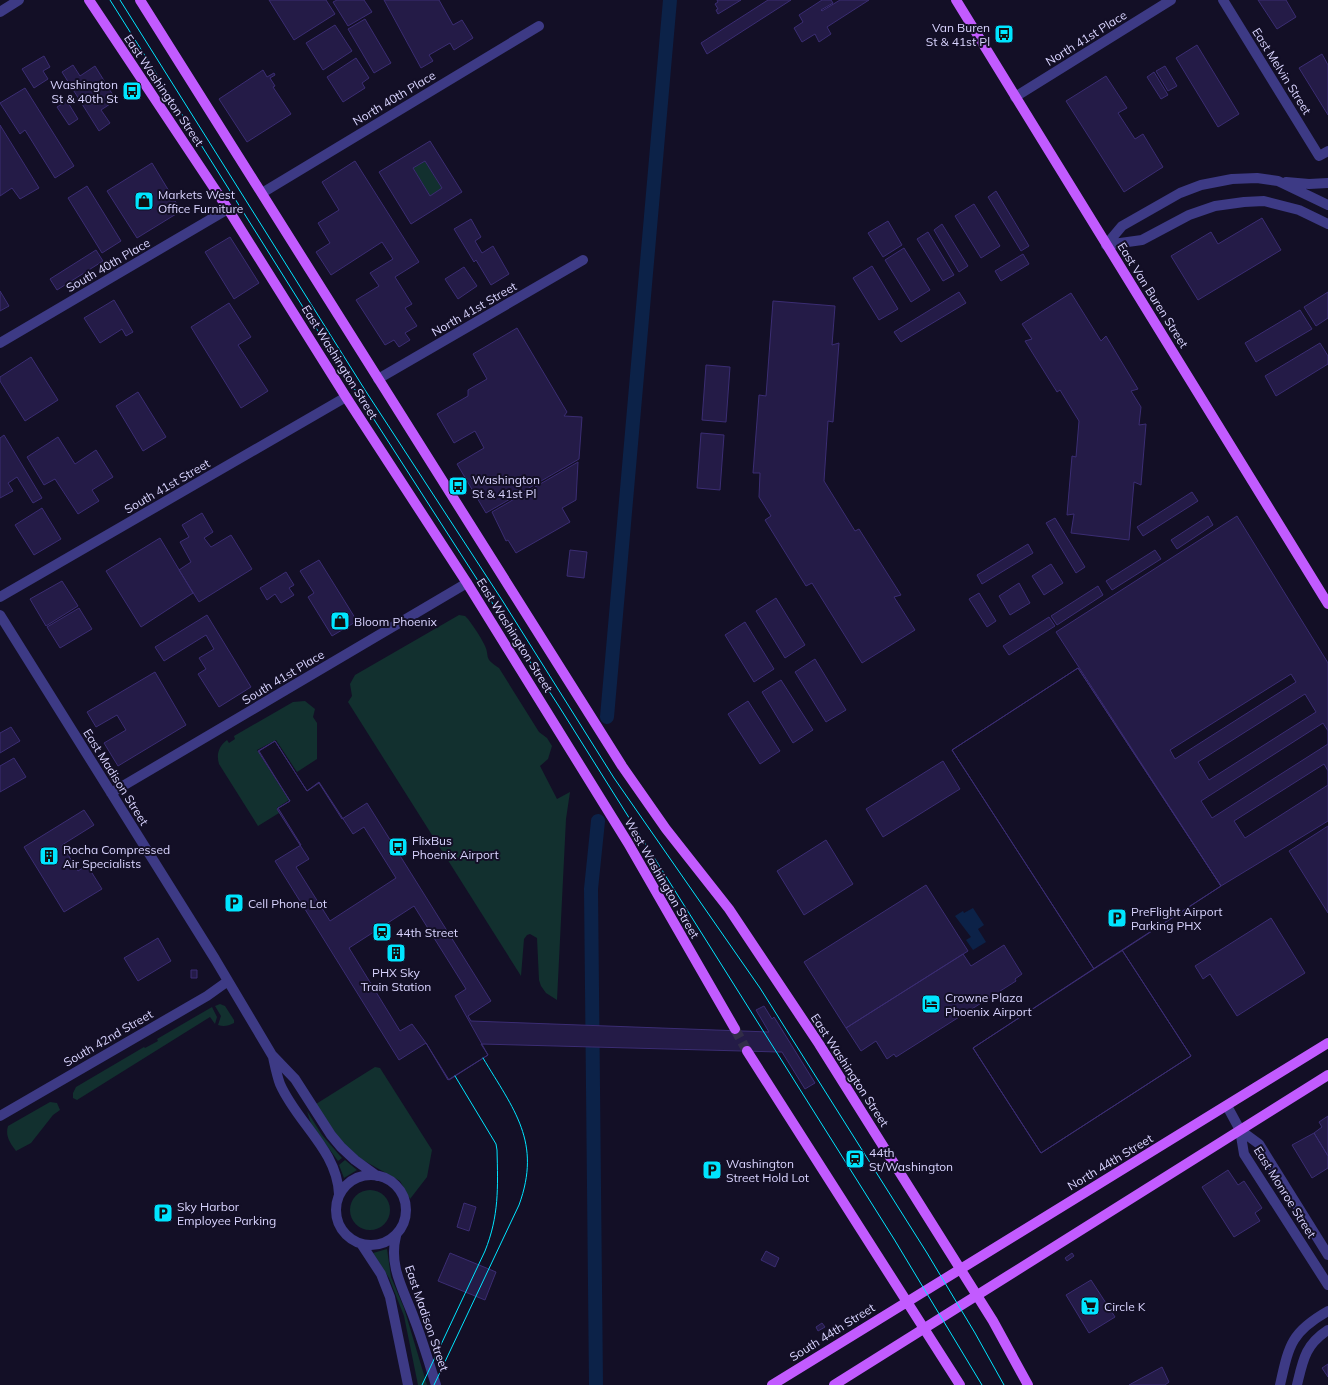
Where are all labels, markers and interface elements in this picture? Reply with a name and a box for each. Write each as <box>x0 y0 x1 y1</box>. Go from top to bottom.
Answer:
street label: North 41st Place <box>1043 7 1129 69</box>
place label: Van Buren St & 41st Pl <box>926 20 990 49</box>
bus stop icon: Van Buren St & 41st Pl <box>993 23 1015 45</box>
street label: East Melvin Street <box>1249 25 1315 117</box>
street label: East Washington Street <box>121 31 207 149</box>
street label: North 40th Place <box>350 67 438 129</box>
place label: Washington St & 40th St <box>50 77 118 106</box>
bus stop icon: Washington St & 40th St <box>121 80 143 102</box>
place label: Markets West Office Furniture <box>158 187 243 216</box>
shop icon: Markets West Office Furniture <box>133 190 155 212</box>
street label: South 40th Place <box>63 235 153 295</box>
street label: East Van Buren Street <box>1114 239 1192 351</box>
street label: North 41st Street <box>429 279 519 339</box>
street label: East Washington Street <box>299 302 381 422</box>
street label: South 41st Street <box>121 455 213 517</box>
place label: Washington St & 41st Pl <box>472 472 540 501</box>
bus stop icon: Washington St & 41st Pl <box>447 475 469 497</box>
street label: East Washington Street <box>474 575 556 695</box>
shop icon: Bloom Phoenix <box>329 610 351 632</box>
place label: Bloom Phoenix <box>354 614 438 629</box>
street label: South 41st Place <box>239 647 327 707</box>
street label: East Madison Street <box>80 726 152 828</box>
street label: West Washington Street <box>621 815 703 941</box>
place label: FlixBus Phoenix Airport <box>412 833 499 862</box>
bus stop icon: FlixBus Phoenix Airport <box>387 836 409 858</box>
place label: Rocha Compressed Air Specialists <box>63 842 170 871</box>
building icon: Rocha Compressed Air Specialists <box>38 845 60 867</box>
parking icon: Cell Phone Lot <box>223 892 245 914</box>
place label: Cell Phone Lot <box>248 896 327 911</box>
place label: PreFlight Airport Parking PHX <box>1131 904 1223 933</box>
parking icon: PreFlight Airport Parking PHX <box>1106 907 1128 929</box>
station icon: 44th Street <box>371 921 393 943</box>
place label: 44th Street <box>396 925 458 940</box>
building icon: PHX Sky Train Station <box>385 942 407 964</box>
place label: PHX Sky Train Station <box>361 965 431 994</box>
place label: Crowne Plaza Phoenix Airport <box>945 990 1032 1019</box>
hotel icon: Crowne Plaza Phoenix Airport <box>920 993 942 1015</box>
street label: South 42nd Street <box>61 1006 155 1070</box>
street label: East Washington Street <box>808 1011 892 1129</box>
street label: North 44th Street <box>1065 1131 1155 1193</box>
street label: East Monroe Street <box>1251 1143 1319 1241</box>
place label: 44th St/Washington <box>869 1145 953 1174</box>
station icon: 44th St/Washington <box>844 1148 866 1170</box>
place label: Washington Street Hold Lot <box>726 1156 809 1185</box>
parking icon: Washington Street Hold Lot <box>701 1159 723 1181</box>
place label: Sky Harbor Employee Parking <box>177 1199 276 1228</box>
parking icon: Sky Harbor Employee Parking <box>152 1202 174 1224</box>
street label: East Madison Street <box>402 1263 452 1373</box>
supermarket icon: Circle K <box>1079 1295 1101 1317</box>
place label: Circle K <box>1104 1299 1146 1314</box>
street label: South 44th Street <box>787 1300 877 1364</box>

